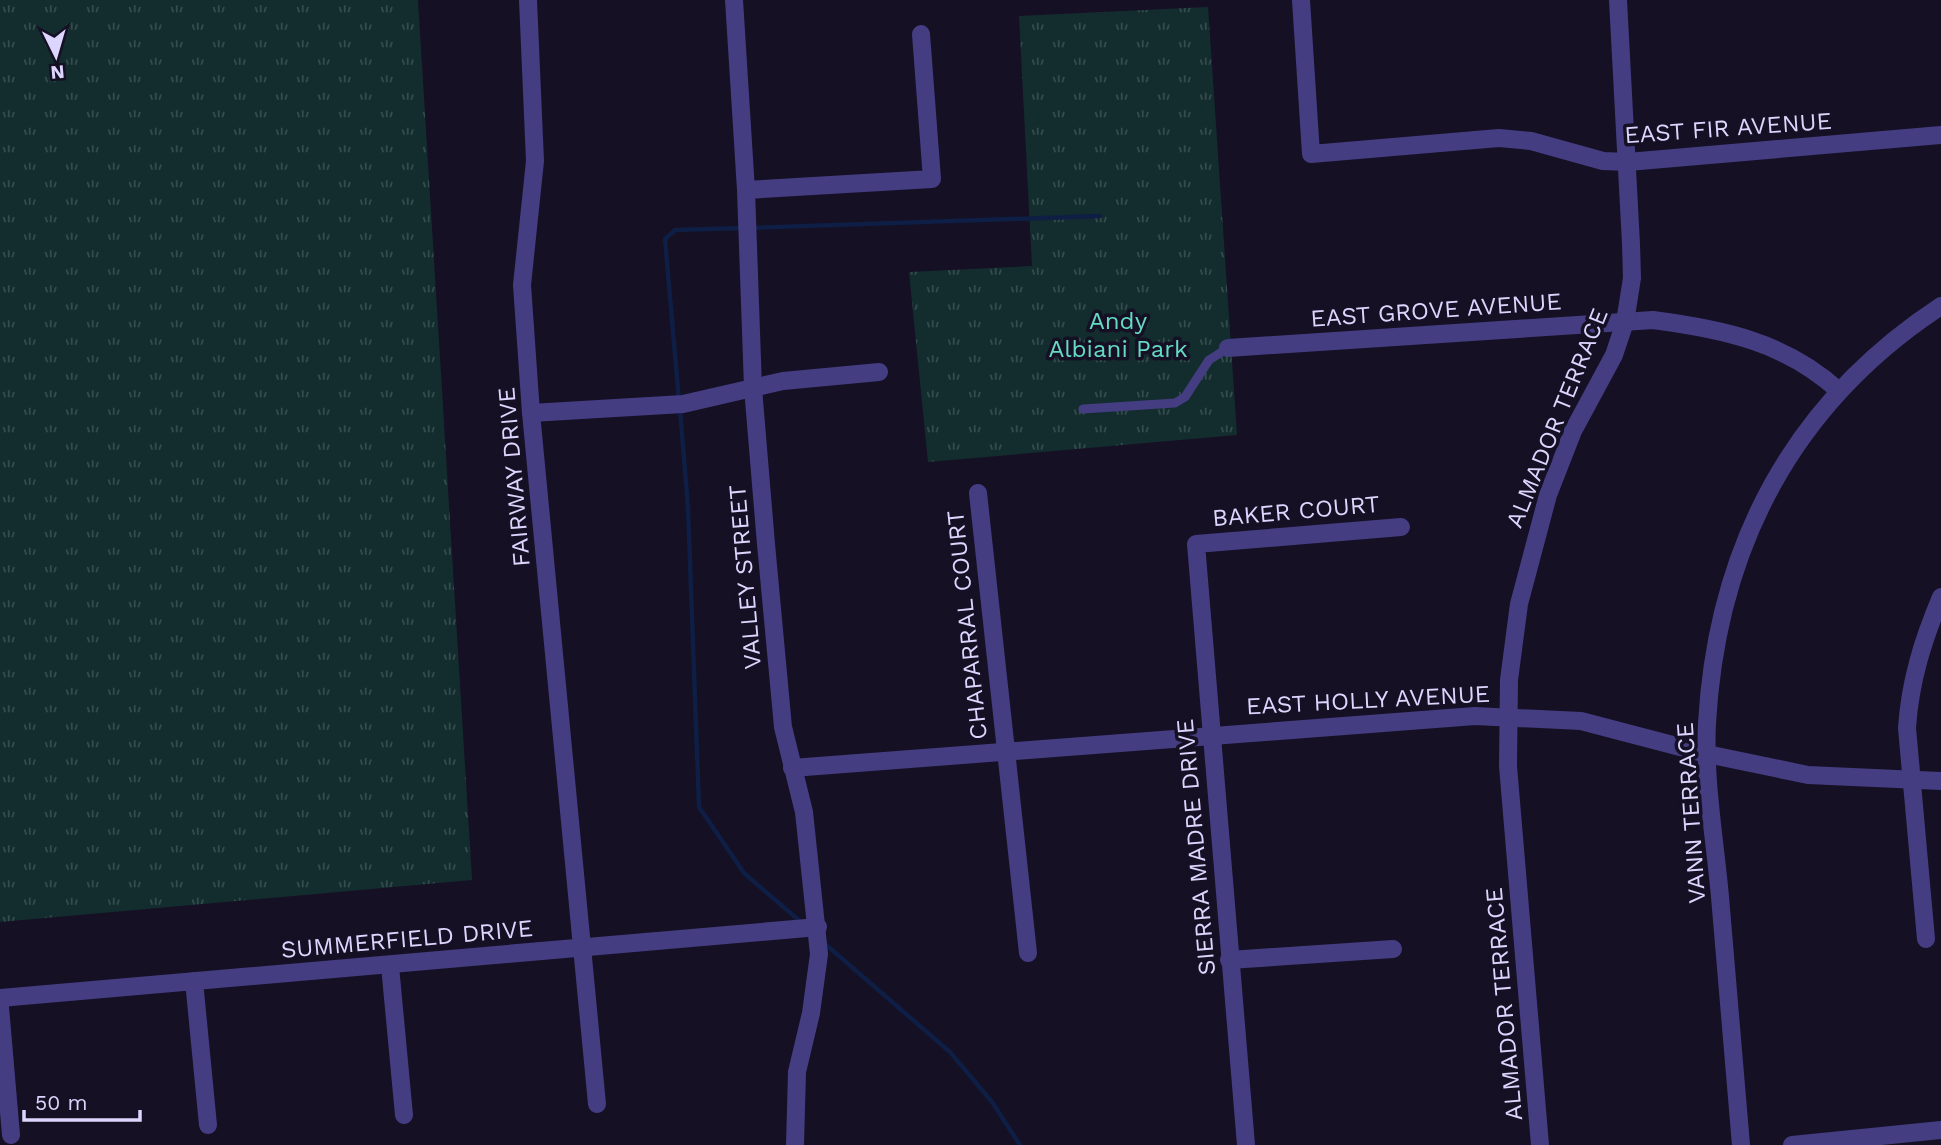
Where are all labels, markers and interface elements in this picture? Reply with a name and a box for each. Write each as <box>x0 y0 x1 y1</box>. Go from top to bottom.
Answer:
north arrow <box>21 21 91 91</box>
text: N <box>49 60 65 85</box>
street label: EAST FIR AVENUE <box>1623 107 1833 149</box>
street label: EAST GROVE AVENUE <box>1309 287 1563 333</box>
street label: ALMADOR TERRACE <box>1500 304 1614 532</box>
park label: Andy Albiani Park <box>1048 307 1188 363</box>
street label: FAIRWAY DRIVE <box>492 386 536 568</box>
street label: VALLEY STREET <box>723 484 767 670</box>
street label: BAKER COURT <box>1211 490 1381 532</box>
street label: CHAPARRAL COURT <box>941 509 993 741</box>
street label: EAST HOLLY AVENUE <box>1245 680 1491 720</box>
street label: SIERRA MADRE DRIVE <box>1171 718 1221 976</box>
street label: VANN TERRACE <box>1671 721 1711 905</box>
street label: ALMADOR TERRACE <box>1480 886 1528 1122</box>
street label: SUMMERFIELD DRIVE <box>280 914 534 964</box>
scale bar <box>24 1078 140 1122</box>
text: 50 m <box>35 1090 87 1115</box>

